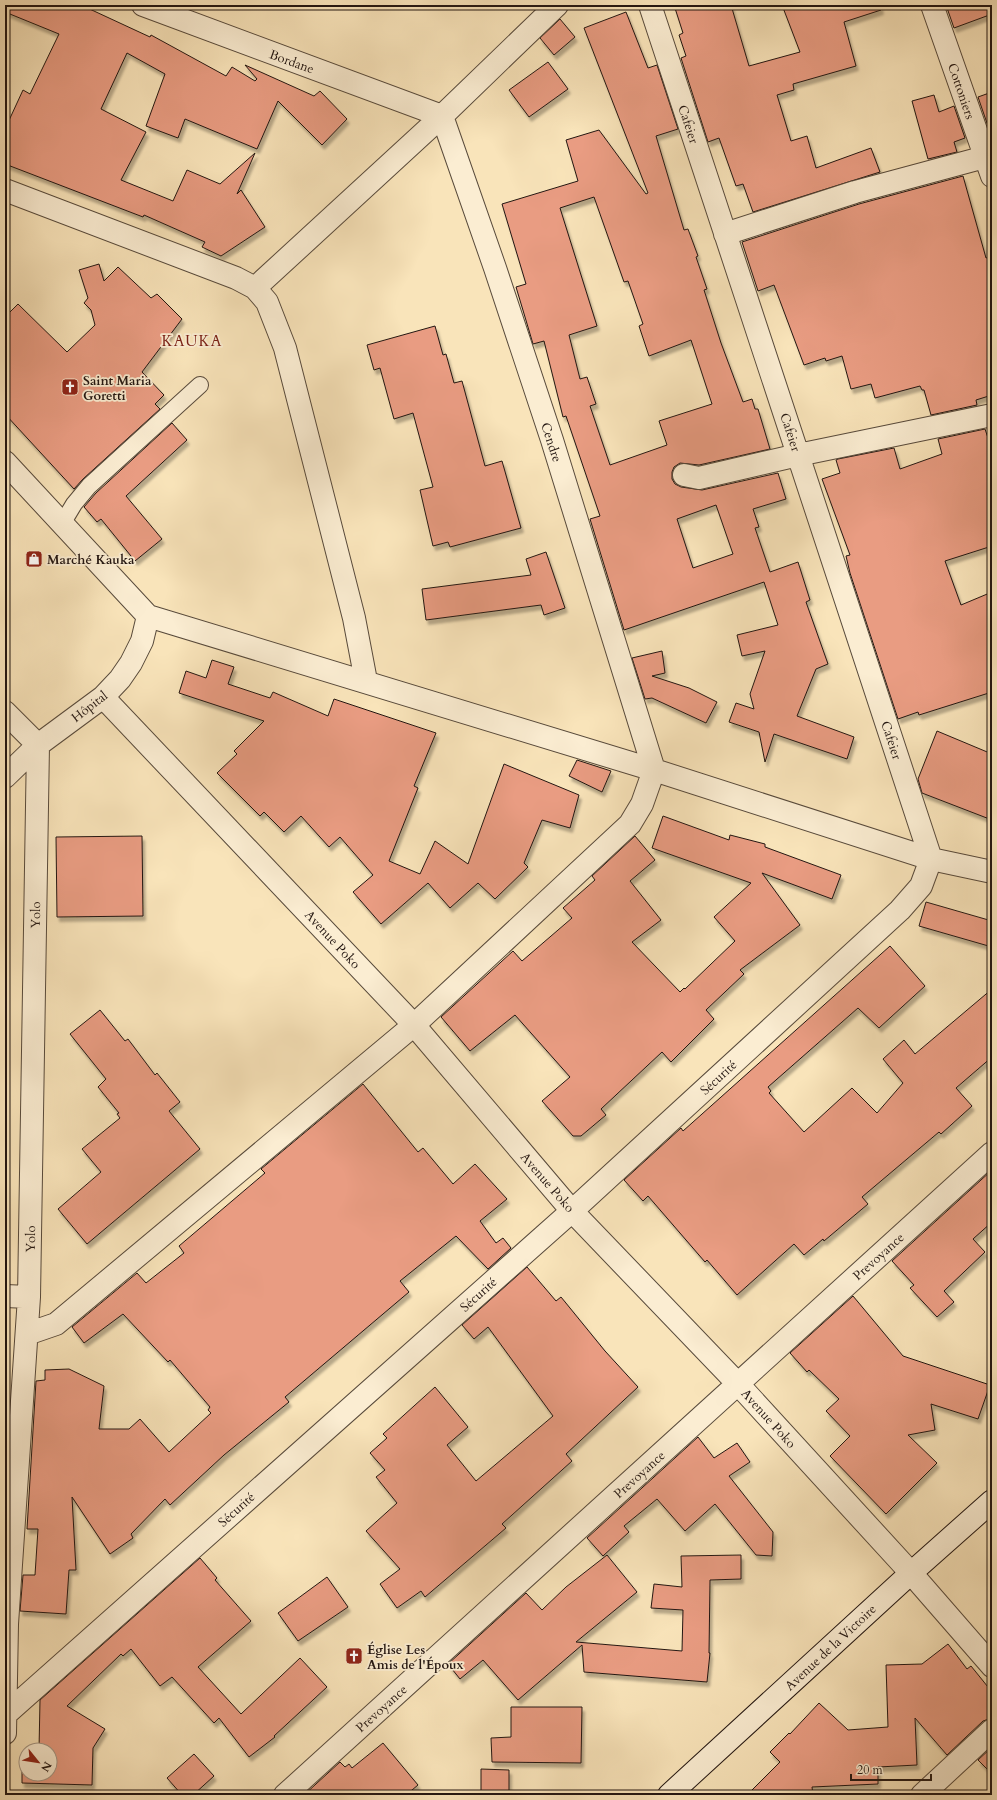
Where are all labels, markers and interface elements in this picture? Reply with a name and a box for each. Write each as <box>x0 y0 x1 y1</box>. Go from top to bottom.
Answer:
street label: Bordane <box>267 46 317 78</box>
street label: Cottoniers <box>943 61 979 122</box>
street label: Cafeier <box>673 103 703 146</box>
district label: KAUKA <box>162 331 222 351</box>
place label: Saint Maria Goretti <box>83 372 152 405</box>
church icon: Saint Maria Goretti <box>60 377 80 397</box>
street label: Cafeier <box>775 411 805 454</box>
street label: Cendre <box>536 420 566 465</box>
shop icon: Marché Kauka <box>24 549 44 569</box>
place label: Marché Kauka <box>47 551 135 569</box>
street label: Hôpital <box>68 686 112 727</box>
street label: Cafeier <box>876 719 906 762</box>
street label: Yolo <box>27 901 45 929</box>
street label: Avenue Poko <box>300 906 364 973</box>
street label: Sécurité <box>696 1056 741 1099</box>
street label: Avenue Poko <box>516 1149 578 1217</box>
street label: Yolo <box>22 1225 40 1253</box>
street label: Prevoyance <box>849 1229 908 1285</box>
street label: Sécurité <box>456 1273 501 1316</box>
street label: Avenue Poko <box>737 1385 800 1452</box>
street label: Prevoyance <box>610 1447 669 1503</box>
street label: Sécurité <box>214 1488 259 1531</box>
street label: Avenue de la Victoire <box>781 1601 880 1695</box>
place label: Église Les Amis de l'Époux <box>367 1641 464 1674</box>
church icon: Église Les Amis de l'Époux <box>344 1646 364 1666</box>
street label: Prevoyance <box>352 1681 411 1737</box>
north arrow <box>18 1742 58 1782</box>
scale bar <box>851 1756 931 1782</box>
text: N <box>37 1759 55 1775</box>
text: 20 m <box>857 1762 884 1778</box>

